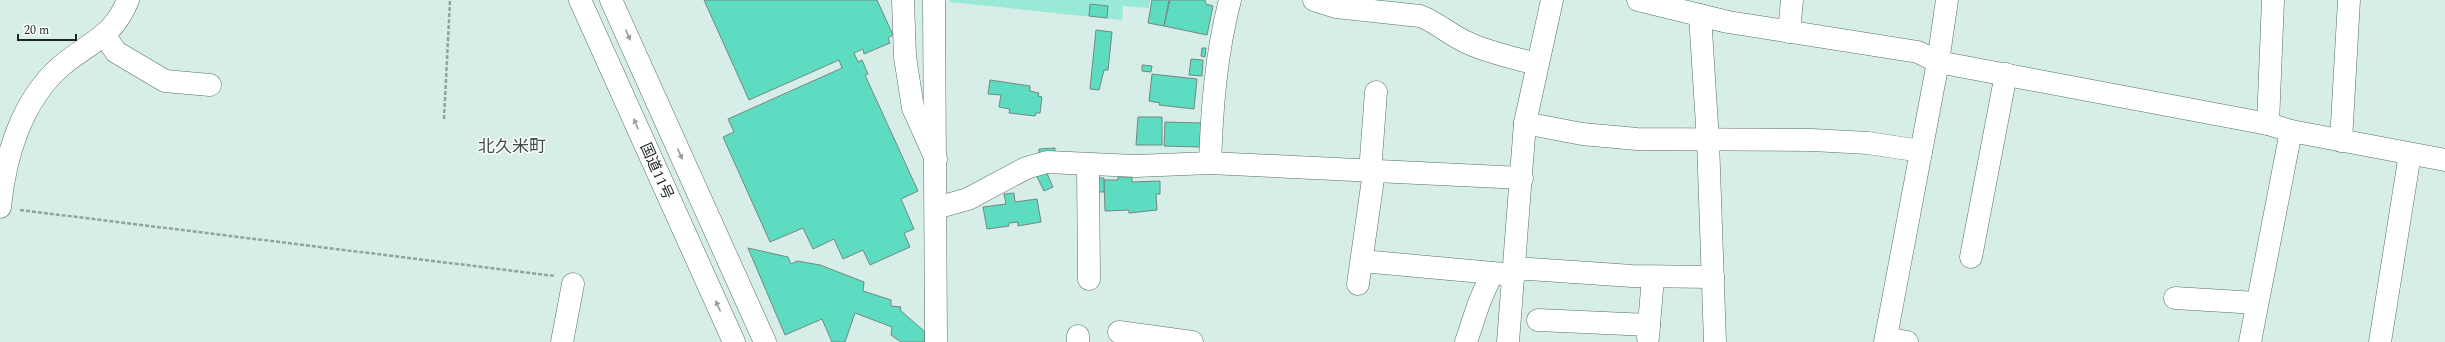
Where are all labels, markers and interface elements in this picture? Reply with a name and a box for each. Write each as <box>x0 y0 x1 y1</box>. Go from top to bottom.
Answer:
scale bar <box>18 16 76 42</box>
text: 20 m <box>24 21 49 40</box>
one-way arrow <box>625 30 631 42</box>
one-way arrow <box>633 118 639 129</box>
district label: 北久米町 <box>478 134 546 160</box>
street label: 国道11号 <box>634 139 679 203</box>
one-way arrow <box>677 149 683 160</box>
one-way arrow <box>715 301 721 312</box>

